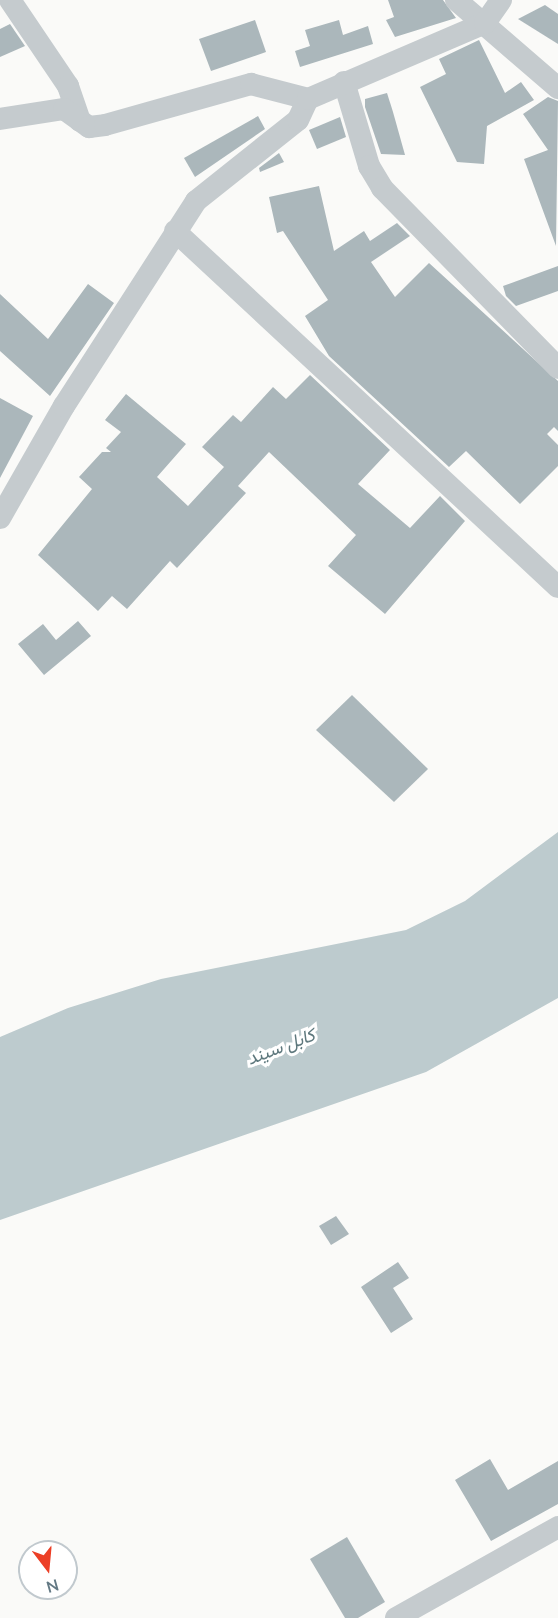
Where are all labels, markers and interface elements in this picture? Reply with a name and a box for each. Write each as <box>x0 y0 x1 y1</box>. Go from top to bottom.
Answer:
water label: کابل سيند <box>244 1024 318 1070</box>
north arrow <box>18 1540 78 1600</box>
text: N <box>44 1573 61 1598</box>

